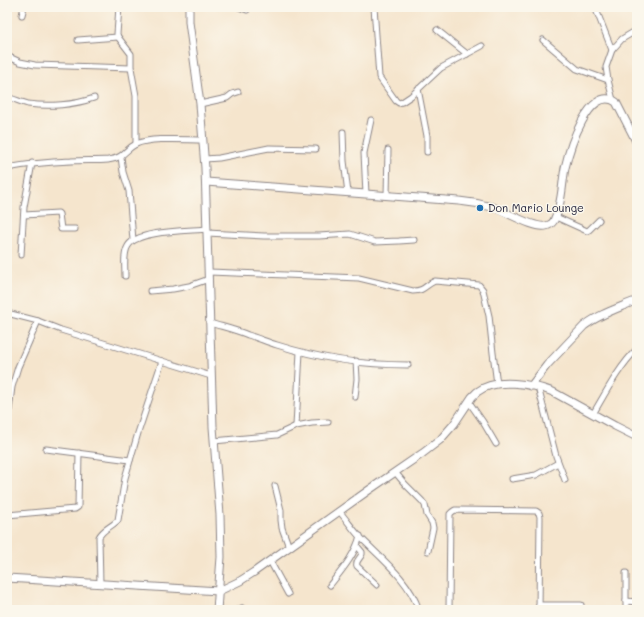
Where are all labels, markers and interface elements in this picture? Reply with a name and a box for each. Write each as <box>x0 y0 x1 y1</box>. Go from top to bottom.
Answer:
place label: Don Mario Lounge <box>488 200 584 215</box>
marker: Don Mario Lounge <box>475 203 485 213</box>

